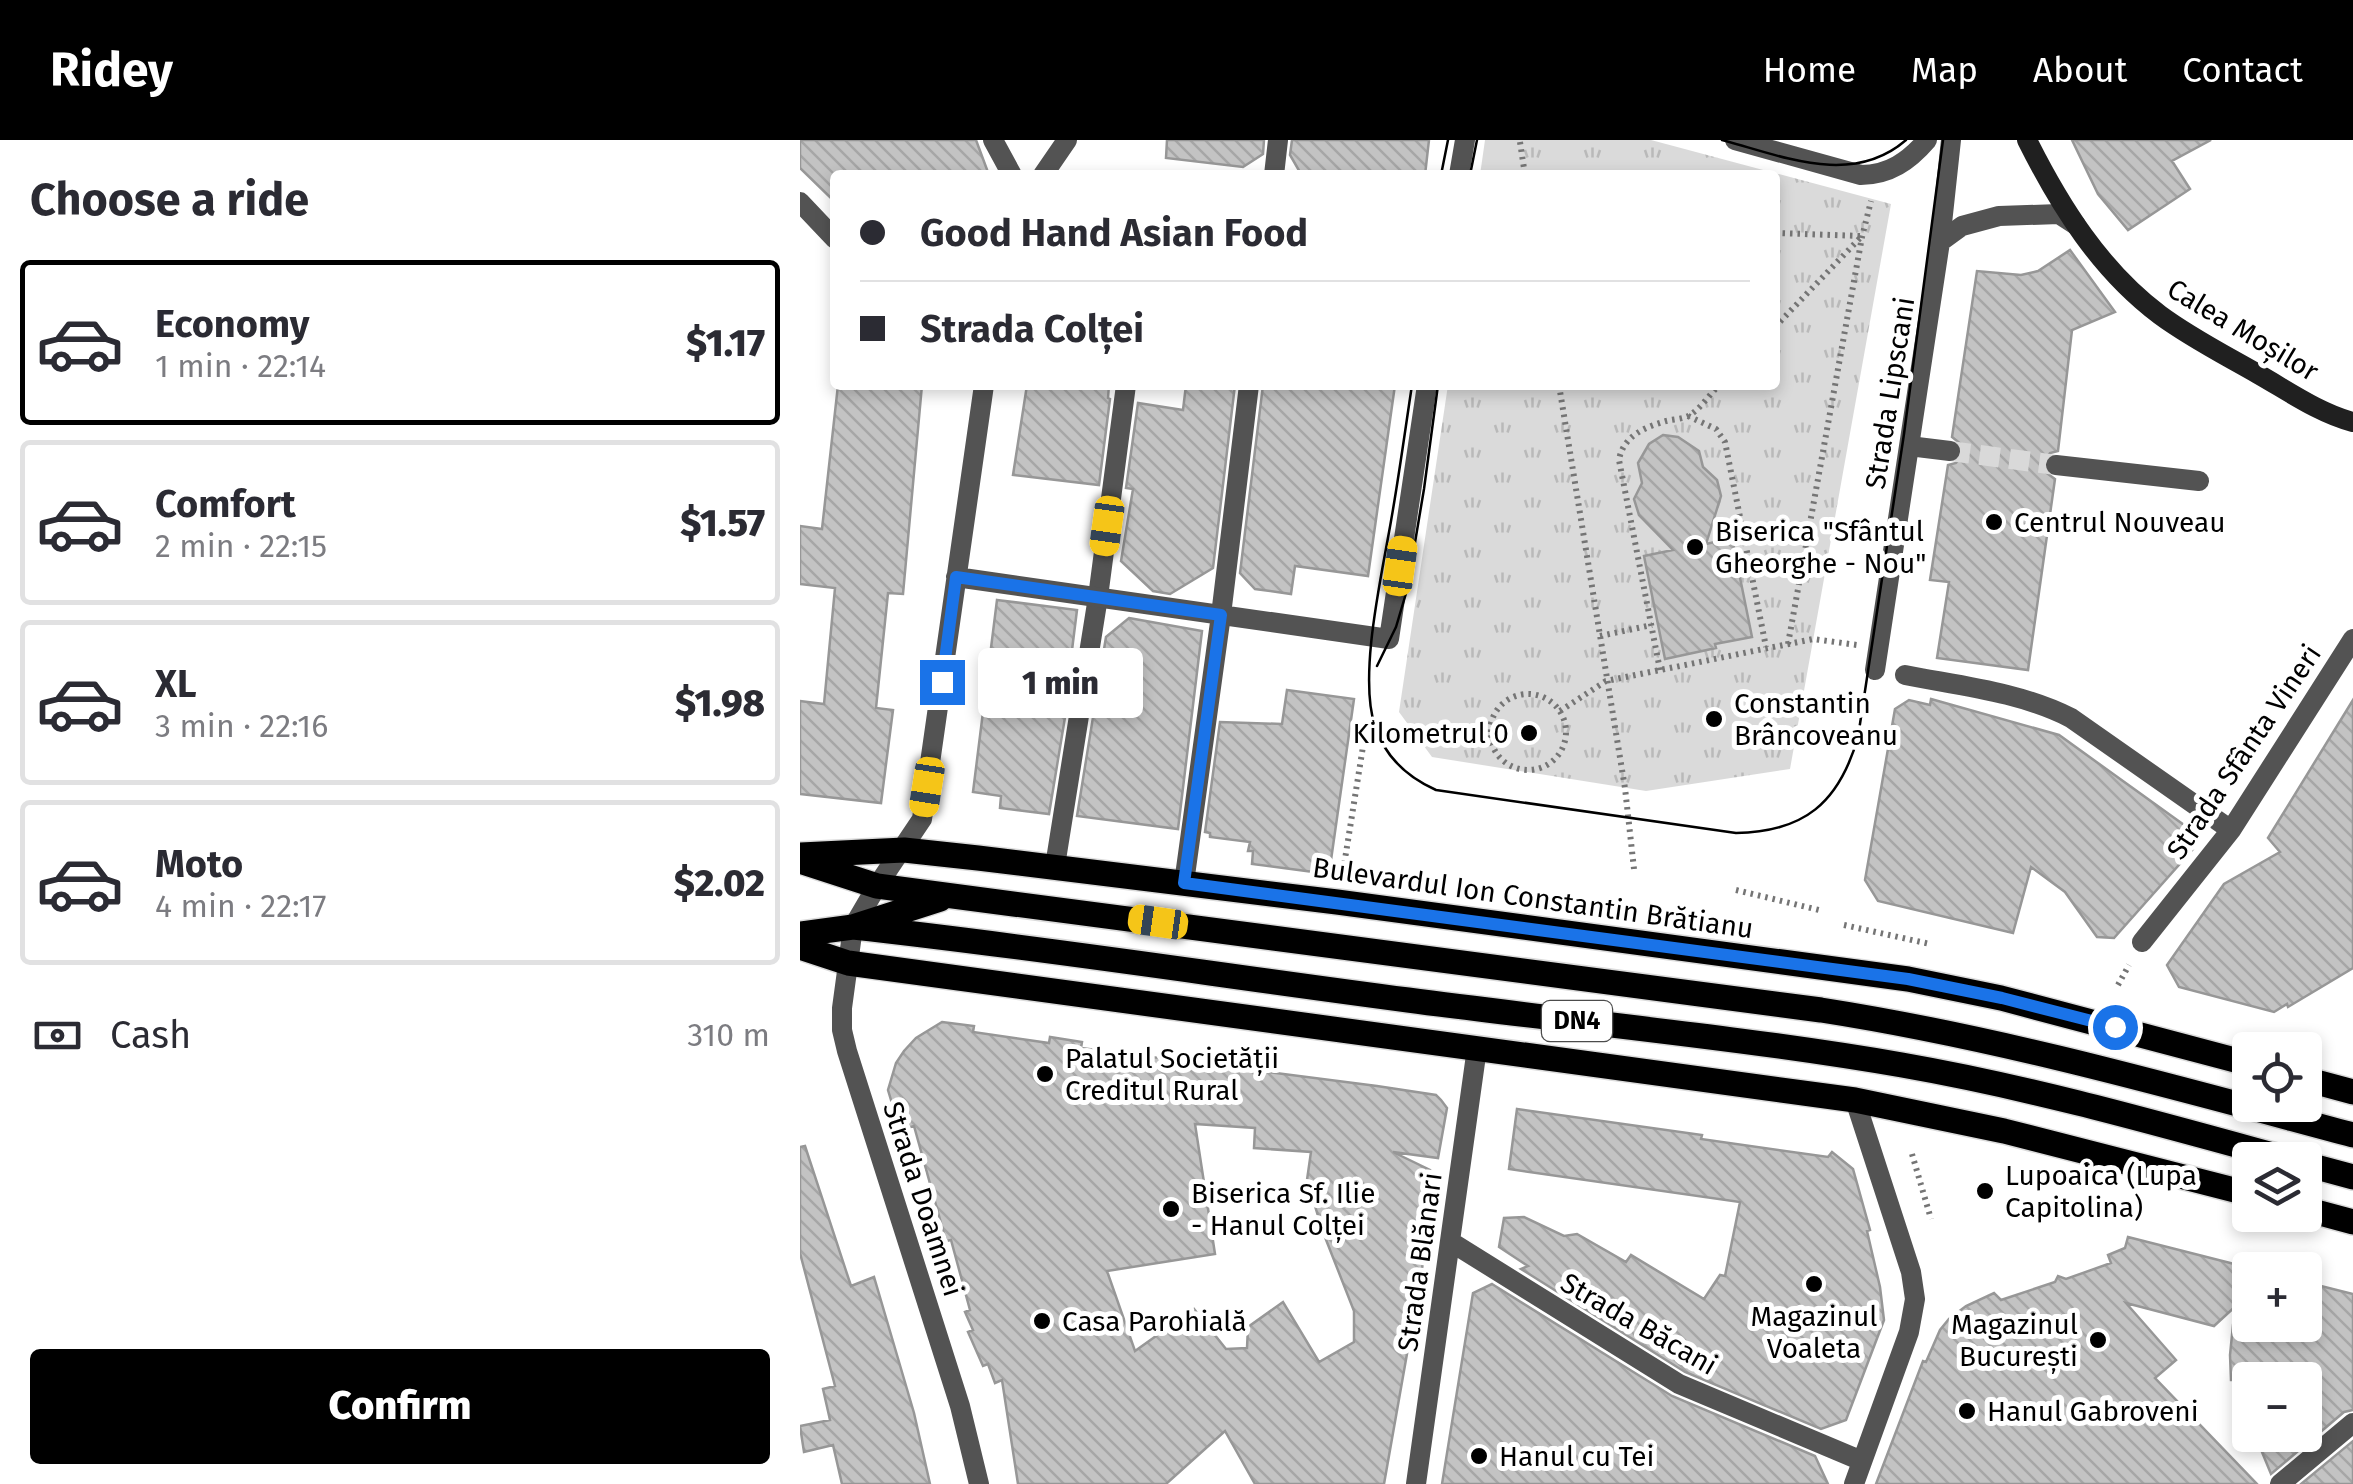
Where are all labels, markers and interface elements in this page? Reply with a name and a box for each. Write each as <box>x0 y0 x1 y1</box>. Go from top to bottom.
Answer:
text: Ridey <box>50 41 173 99</box>
text: Home <box>1763 49 1856 91</box>
text: Map <box>1911 49 1978 91</box>
text: About <box>2033 49 2127 91</box>
text: Contact <box>2182 49 2303 91</box>
text: Choose a ride <box>30 173 309 227</box>
text: Good Hand Asian Food <box>920 210 1308 256</box>
street label: Calea Moșilor <box>2161 272 2325 389</box>
street label: Strada Lipscani <box>1859 295 1921 491</box>
icon: car <box>35 298 125 388</box>
text: Economy <box>155 301 310 347</box>
text: Strada Colței <box>920 306 1144 352</box>
text: $1.17 <box>686 320 765 366</box>
text: 1 min · 22:14 <box>155 347 326 385</box>
icon: car <box>35 478 125 568</box>
text: Comfort <box>155 481 296 527</box>
car <box>1088 494 1126 558</box>
text: $1.57 <box>680 500 765 546</box>
place label: Centrul Nouveau <box>2014 506 2226 539</box>
marker: Centrul Nouveau <box>1983 511 2005 533</box>
place label: Biserica "Sfântul Gheorghe - Nou" <box>1715 515 1926 580</box>
text: 2 min · 22:15 <box>155 527 327 565</box>
car <box>1381 534 1419 598</box>
marker: Biserica "Sfântul Gheorghe - Nou" <box>1684 536 1706 558</box>
street label: Strada Sfânta Vineri <box>2160 638 2328 866</box>
callout: 1 min <box>977 647 1142 717</box>
icon: car <box>35 658 125 748</box>
route end <box>920 660 965 705</box>
text: XL <box>155 661 197 707</box>
text: 1 min <box>1022 664 1099 702</box>
text: $1.98 <box>675 680 765 726</box>
place label: Constantin Brâncoveanu <box>1734 687 1898 752</box>
text: 3 min · 22:16 <box>155 707 328 745</box>
marker: Constantin Brâncoveanu <box>1703 708 1725 730</box>
place label: Kilometrul 0 <box>1352 717 1509 750</box>
marker: Kilometrul 0 <box>1518 722 1540 744</box>
car <box>907 755 947 819</box>
icon: car <box>35 838 125 928</box>
text: Moto <box>155 841 243 887</box>
street label: Bulevardul Ion Constantin Brătianu <box>1311 851 1755 945</box>
text: $2.02 <box>674 860 765 906</box>
text: 4 min · 22:17 <box>155 887 327 925</box>
car <box>1126 903 1190 941</box>
road number: DN4 <box>1542 1001 1612 1041</box>
route start <box>2093 1005 2138 1050</box>
icon: cash <box>30 1008 85 1063</box>
text: Cash <box>110 1012 191 1058</box>
text: 310 m <box>687 1016 770 1054</box>
map controls <box>2232 1032 2322 1452</box>
button: locate <box>2232 1032 2322 1122</box>
place label: Palatul Societății Creditul Rural <box>1065 1042 1279 1107</box>
marker: Palatul Societății Creditul Rural <box>1034 1063 1056 1085</box>
street label: Strada Doamnei <box>876 1097 970 1301</box>
button: layers <box>2232 1142 2322 1232</box>
place label: Lupoaica (Lupa Capitolina) <box>2005 1159 2197 1224</box>
street label: Strada Blănari <box>1391 1170 1449 1354</box>
place label: Biserica Sf. Ilie - Hanul Colței <box>1191 1177 1375 1243</box>
marker: Lupoaica (Lupa Capitolina) <box>1974 1180 1996 1202</box>
marker: Biserica Sf. Ilie - Hanul Colței <box>1160 1198 1182 1220</box>
button: + <box>2232 1252 2322 1342</box>
street label: Strada Băcani <box>1555 1266 1723 1382</box>
marker: Magazinul Voaleta <box>1803 1273 1825 1295</box>
place label: Magazinul Voaleta <box>1750 1300 1878 1365</box>
place label: Casa Parohială <box>1062 1305 1247 1338</box>
place label: Magazinul București <box>1951 1308 2078 1374</box>
marker: Casa Parohială <box>1031 1310 1053 1332</box>
marker: Magazinul București <box>2087 1329 2109 1351</box>
button: Confirm <box>30 1349 770 1464</box>
button: − <box>2232 1362 2322 1452</box>
place label: Hanul Gabroveni <box>1987 1395 2199 1428</box>
marker: Hanul Gabroveni <box>1956 1400 1978 1422</box>
place label: Hanul cu Tei <box>1499 1440 1655 1473</box>
marker: Hanul cu Tei <box>1468 1445 1490 1467</box>

